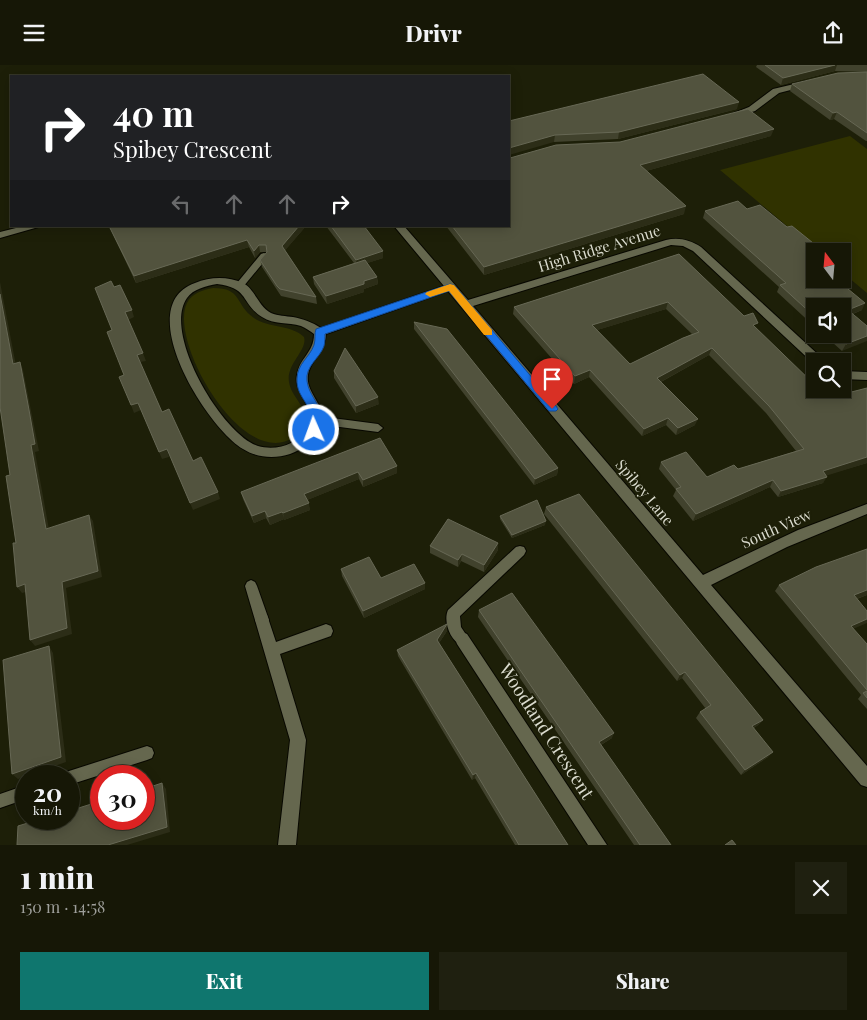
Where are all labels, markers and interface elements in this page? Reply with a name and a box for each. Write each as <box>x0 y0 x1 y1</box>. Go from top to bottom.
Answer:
text: Drivr <box>405 18 462 48</box>
icon: menu <box>20 19 48 47</box>
icon: share <box>819 19 847 47</box>
text: 40 m <box>113 89 194 136</box>
icon: right <box>30 95 95 160</box>
text: Spibey Crescent <box>113 134 272 164</box>
icon: left <box>167 190 195 218</box>
icon: ahead <box>220 190 248 218</box>
icon: ahead <box>273 190 301 218</box>
icon: right <box>326 190 354 218</box>
street label: High Ridge Avenue <box>535 220 663 276</box>
north arrow <box>806 243 851 287</box>
map controls <box>806 243 851 398</box>
button: sound <box>806 298 851 343</box>
button: search <box>806 353 851 398</box>
pin <box>531 358 573 409</box>
icon: arrive <box>538 365 566 393</box>
position arrow <box>287 403 339 455</box>
street label: Spibey Lane <box>611 455 679 529</box>
street label: South View <box>738 503 815 552</box>
street label: Woodland Crescent <box>494 658 600 804</box>
speed limit sign: 30 <box>90 765 155 830</box>
text: 20 <box>33 775 62 808</box>
text: km/h <box>33 802 62 818</box>
text: 1 min <box>20 857 94 897</box>
button: close <box>795 862 847 914</box>
text: 150 m · 14:58 <box>20 896 105 917</box>
button: Exit <box>20 952 429 1010</box>
button: Share <box>439 952 847 1010</box>

